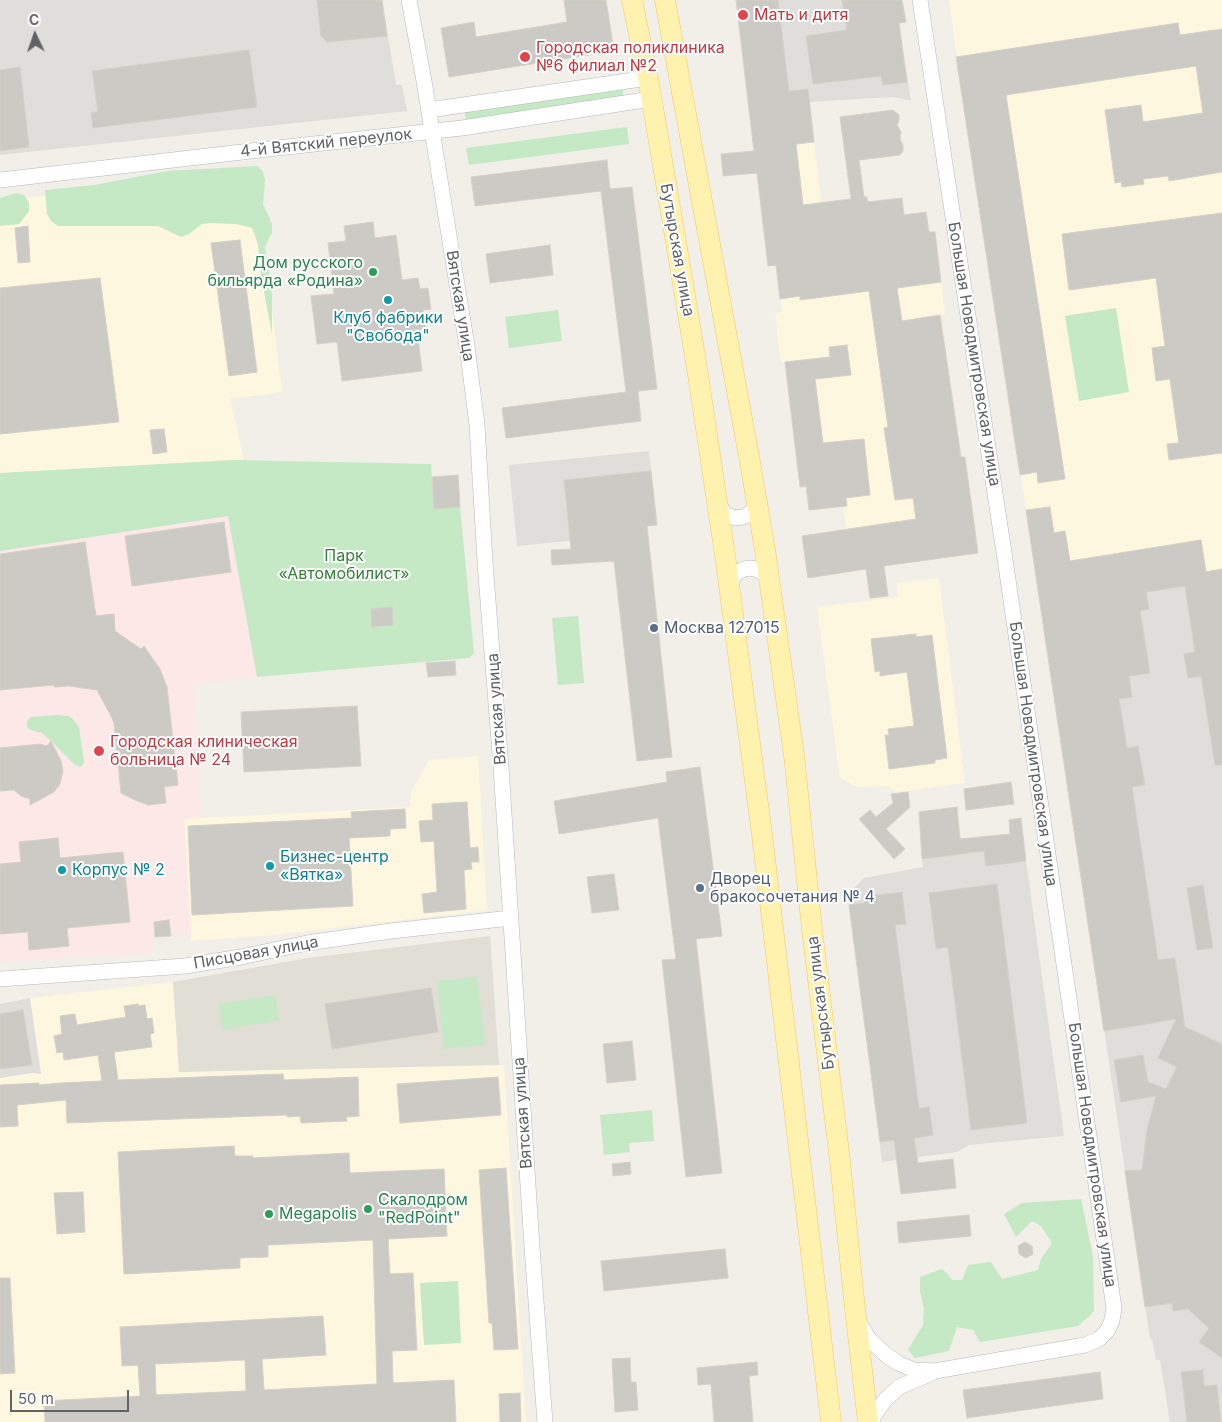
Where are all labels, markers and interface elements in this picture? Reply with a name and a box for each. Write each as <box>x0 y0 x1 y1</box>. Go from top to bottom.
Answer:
place label: Мать и дитя <box>754 5 848 25</box>
marker: Мать и дитя <box>736 8 750 22</box>
north arrow <box>10 10 60 60</box>
text: С <box>29 11 40 28</box>
place label: Городская поликлиника №6 филиал №2 <box>536 38 725 76</box>
marker: Городская поликлиника №6 филиал №2 <box>518 50 532 64</box>
street label: 4-й Вятский переулок <box>239 124 413 162</box>
street label: Бутырская улица <box>656 182 698 318</box>
street label: Большая Новодмитровская улица <box>944 220 1004 488</box>
street label: Вятская улица <box>442 249 478 363</box>
place label: Дом русского бильярда «Родина» <box>207 253 363 291</box>
marker: Дом русского бильярда «Родина» <box>367 266 379 278</box>
marker: Клуб фабрики "Свобода" <box>382 294 394 306</box>
place label: Клуб фабрики "Свобода" <box>333 308 443 346</box>
park label: Парк «Автомобилист» <box>278 546 410 584</box>
place label: Москва 127015 <box>664 618 780 638</box>
street label: Большая Новодмитровская улица <box>1005 620 1061 888</box>
marker: Москва 127015 <box>648 622 660 634</box>
street label: Вятская улица <box>484 652 510 766</box>
place label: Городская клиническая больница № 24 <box>110 732 298 770</box>
marker: Городская клиническая больница № 24 <box>92 744 106 758</box>
place label: Бизнес-центр «Вятка» <box>280 847 389 885</box>
place label: Корпус № 2 <box>72 860 165 880</box>
marker: Бизнес-центр «Вятка» <box>264 860 276 872</box>
marker: Корпус № 2 <box>56 864 68 876</box>
place label: Дворец бракосочетания № 4 <box>710 869 875 907</box>
marker: Дворец бракосочетания № 4 <box>694 882 706 894</box>
street label: Писцовая улица <box>192 933 320 973</box>
street label: Бутырская улица <box>803 935 839 1071</box>
street label: Большая Новодмитровская улица <box>1064 1021 1120 1289</box>
street label: Вятская улица <box>510 1056 536 1170</box>
place label: Скалодром "RedPoint" <box>378 1190 468 1228</box>
marker: Скалодром "RedPoint" <box>362 1203 374 1215</box>
place label: Megapolis <box>279 1204 357 1224</box>
marker: Megapolis <box>263 1208 275 1220</box>
scale bar <box>12 1380 131 1412</box>
text: 50 m <box>18 1389 54 1408</box>

